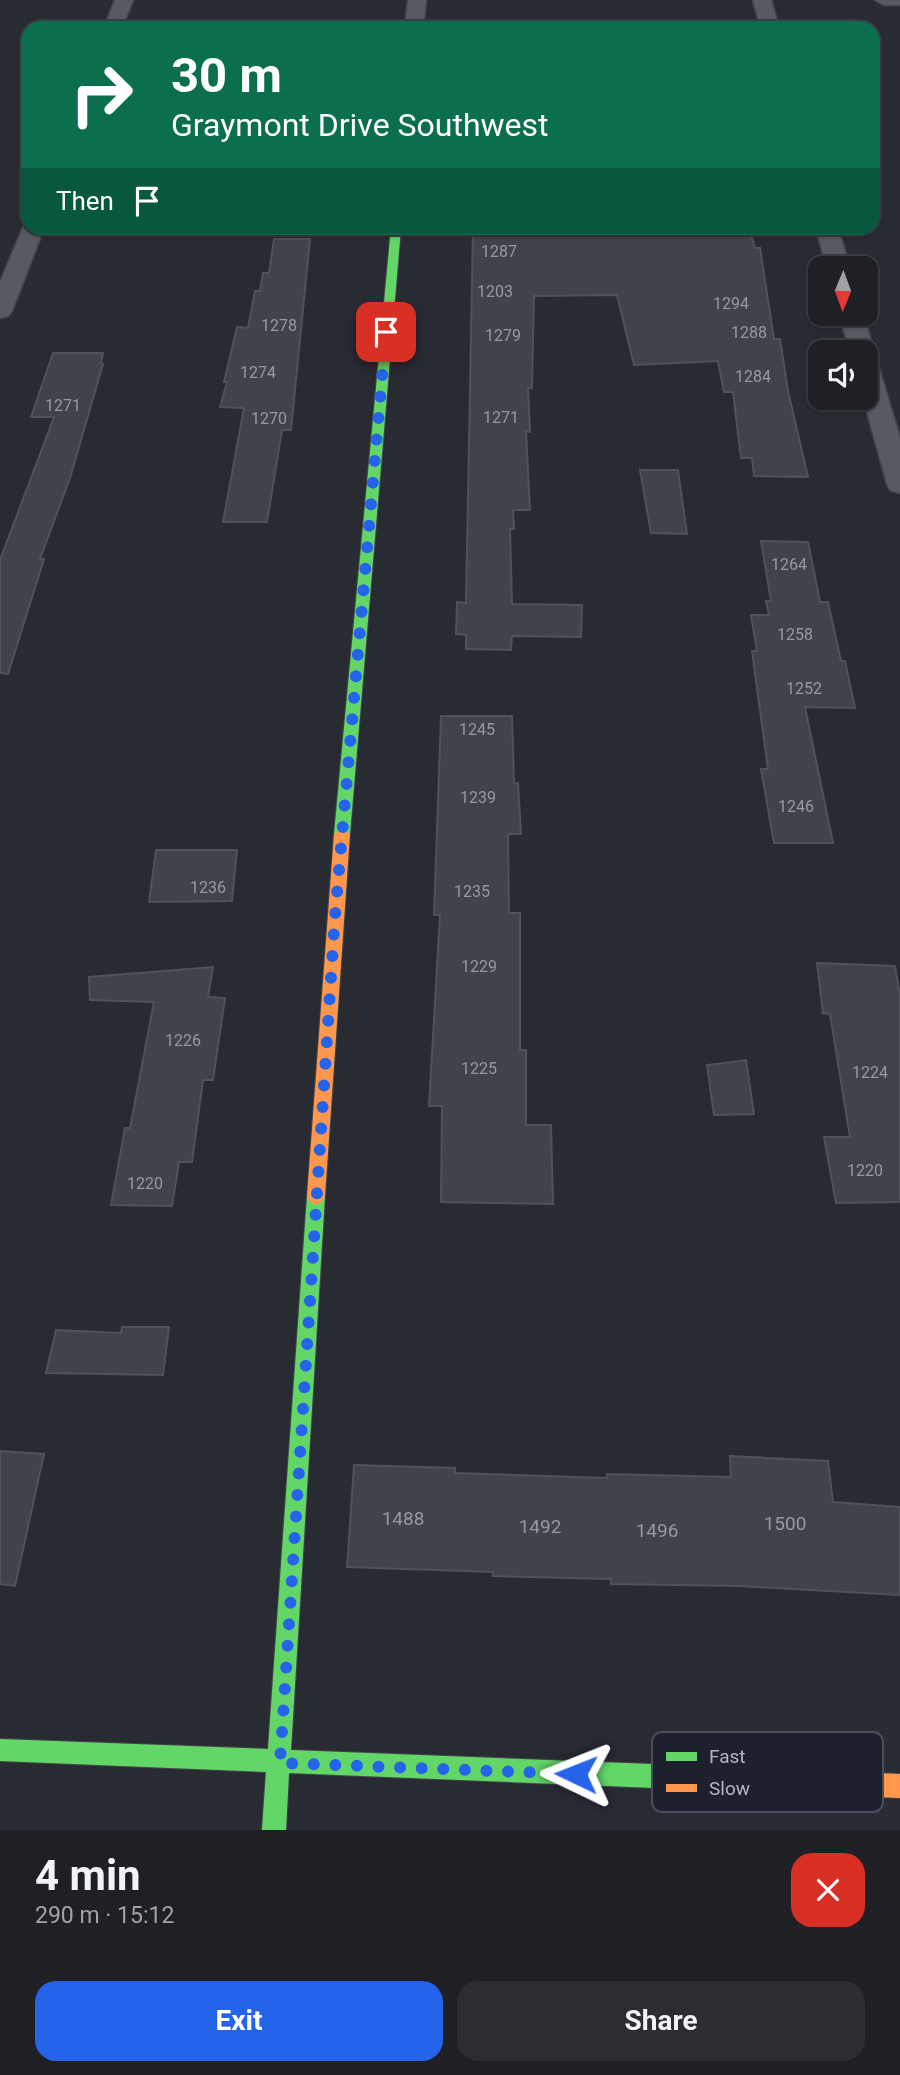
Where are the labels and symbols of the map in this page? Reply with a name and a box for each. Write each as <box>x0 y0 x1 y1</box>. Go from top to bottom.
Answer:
house number: 1287 <box>481 242 517 261</box>
north arrow <box>808 256 878 326</box>
house number: 1203 <box>477 282 513 301</box>
house number: 1294 <box>713 294 749 313</box>
pin <box>356 302 416 362</box>
house number: 1278 <box>261 316 297 335</box>
house number: 1288 <box>731 323 767 342</box>
house number: 1279 <box>485 326 521 345</box>
house number: 1274 <box>240 363 276 382</box>
house number: 1284 <box>735 367 771 386</box>
house number: 1271 <box>45 396 81 415</box>
house number: 1271 <box>483 408 519 427</box>
house number: 1270 <box>251 409 287 428</box>
house number: 1264 <box>771 555 807 574</box>
house number: 1258 <box>777 625 813 644</box>
house number: 1252 <box>786 679 822 698</box>
house number: 1245 <box>459 720 495 739</box>
house number: 1239 <box>460 788 496 807</box>
house number: 1246 <box>778 797 814 816</box>
house number: 1236 <box>190 878 226 897</box>
house number: 1235 <box>454 882 490 901</box>
house number: 1229 <box>461 957 497 976</box>
house number: 1226 <box>165 1031 201 1050</box>
house number: 1225 <box>461 1059 497 1078</box>
house number: 1224 <box>852 1063 888 1082</box>
house number: 1220 <box>847 1161 883 1180</box>
house number: 1220 <box>127 1174 163 1193</box>
house number: 1488 <box>382 1507 424 1530</box>
house number: 1500 <box>764 1512 806 1535</box>
house number: 1492 <box>519 1515 561 1538</box>
house number: 1496 <box>636 1519 678 1542</box>
legend <box>652 1732 883 1812</box>
position arrow <box>539 1737 613 1811</box>
text: Fast <box>709 1745 746 1768</box>
text: Slow <box>709 1777 750 1800</box>

